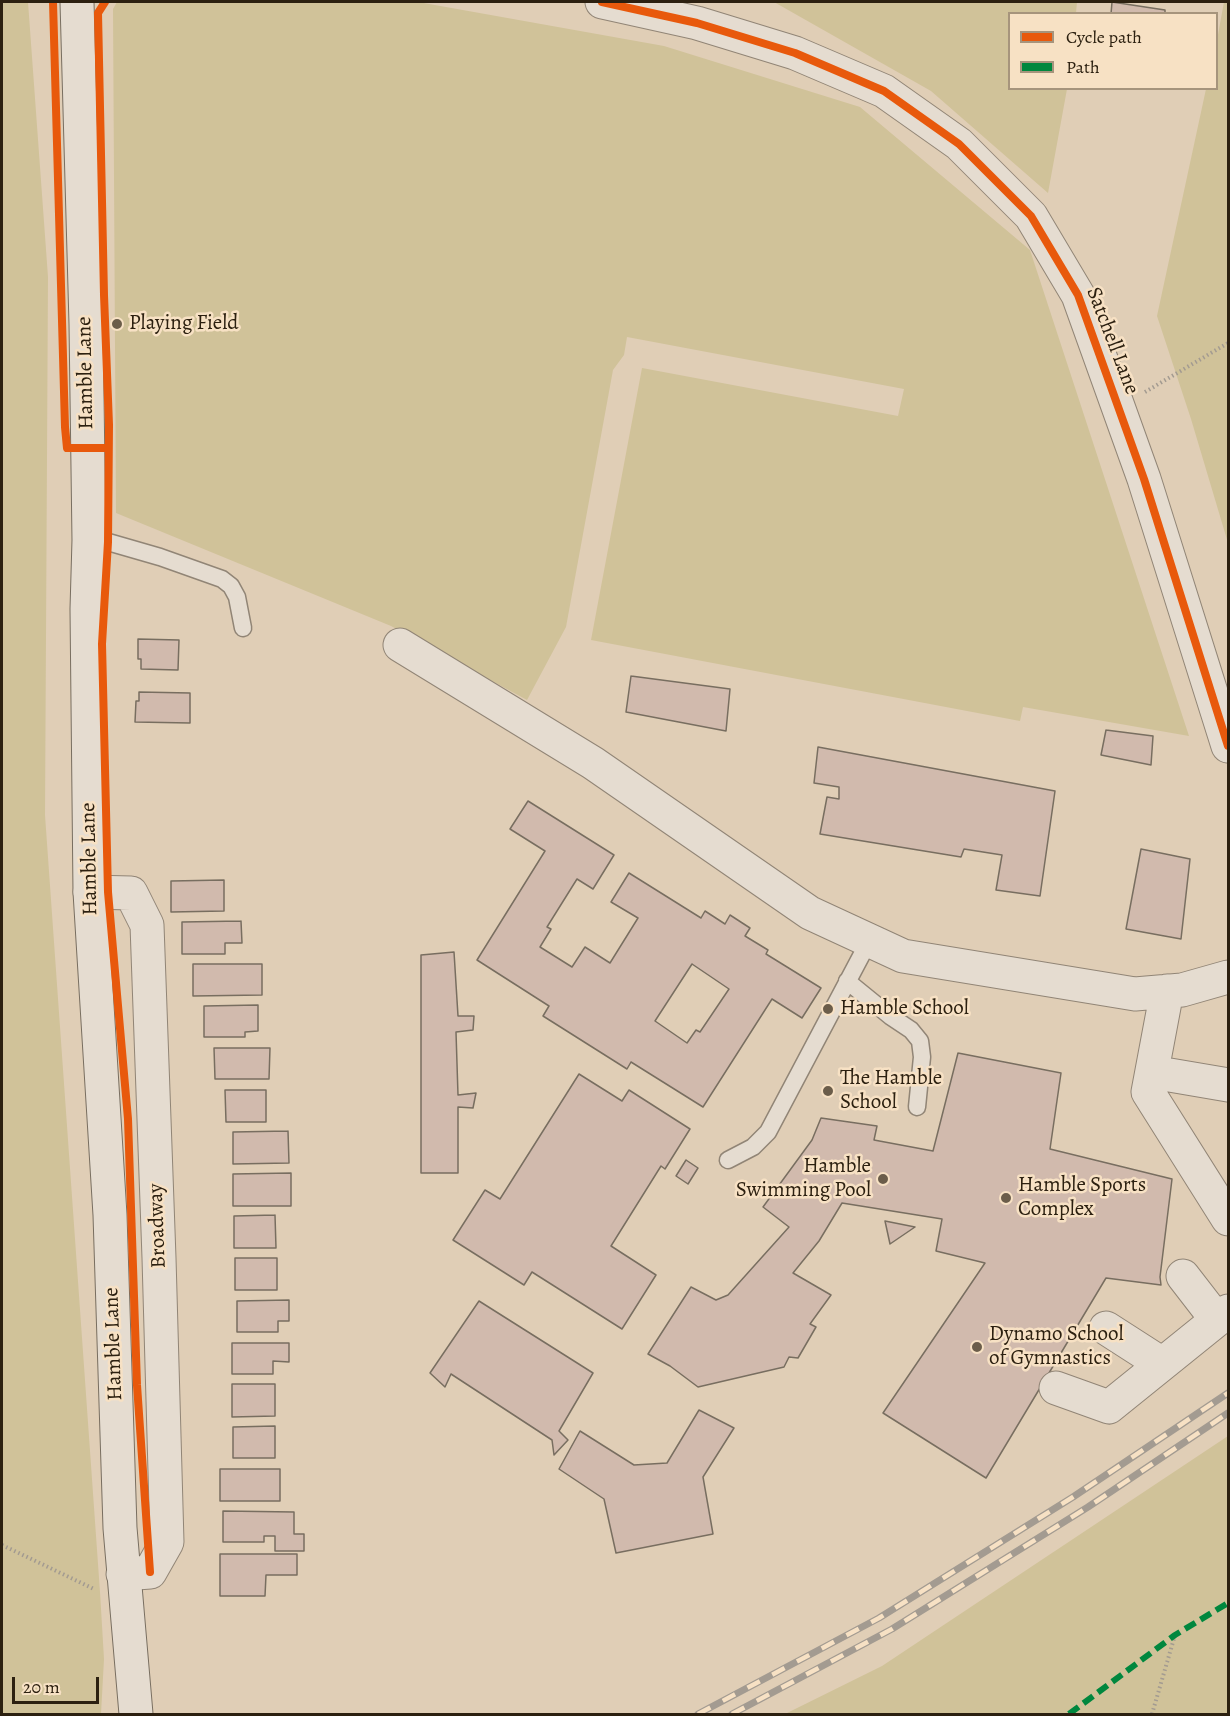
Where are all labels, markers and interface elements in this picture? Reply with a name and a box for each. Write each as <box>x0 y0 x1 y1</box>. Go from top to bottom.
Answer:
legend <box>1008 12 1218 90</box>
text: Cycle path <box>1066 25 1142 49</box>
text: Path <box>1066 55 1100 79</box>
street label: Satchell Lane <box>1080 284 1144 398</box>
place label: Playing Field <box>129 311 239 337</box>
street label: Hamble Lane <box>72 316 100 430</box>
marker: Playing Field <box>110 317 124 331</box>
street label: Hamble Lane <box>76 802 104 916</box>
place label: Hamble School <box>840 996 969 1022</box>
marker: Hamble School <box>821 1002 835 1016</box>
place label: The Hamble School <box>840 1066 942 1116</box>
marker: The Hamble School <box>821 1084 835 1098</box>
place label: Hamble Swimming Pool <box>736 1154 871 1204</box>
marker: Hamble Swimming Pool <box>876 1172 890 1186</box>
place label: Hamble Sports Complex <box>1018 1173 1146 1223</box>
street label: Broadway <box>144 1183 172 1269</box>
marker: Hamble Sports Complex <box>999 1191 1013 1205</box>
street label: Hamble Lane <box>99 1287 129 1401</box>
place label: Dynamo School of Gymnastics <box>989 1322 1124 1372</box>
marker: Dynamo School of Gymnastics <box>970 1340 984 1354</box>
scale bar <box>15 1665 102 1703</box>
text: 20 m <box>23 1675 60 1699</box>

